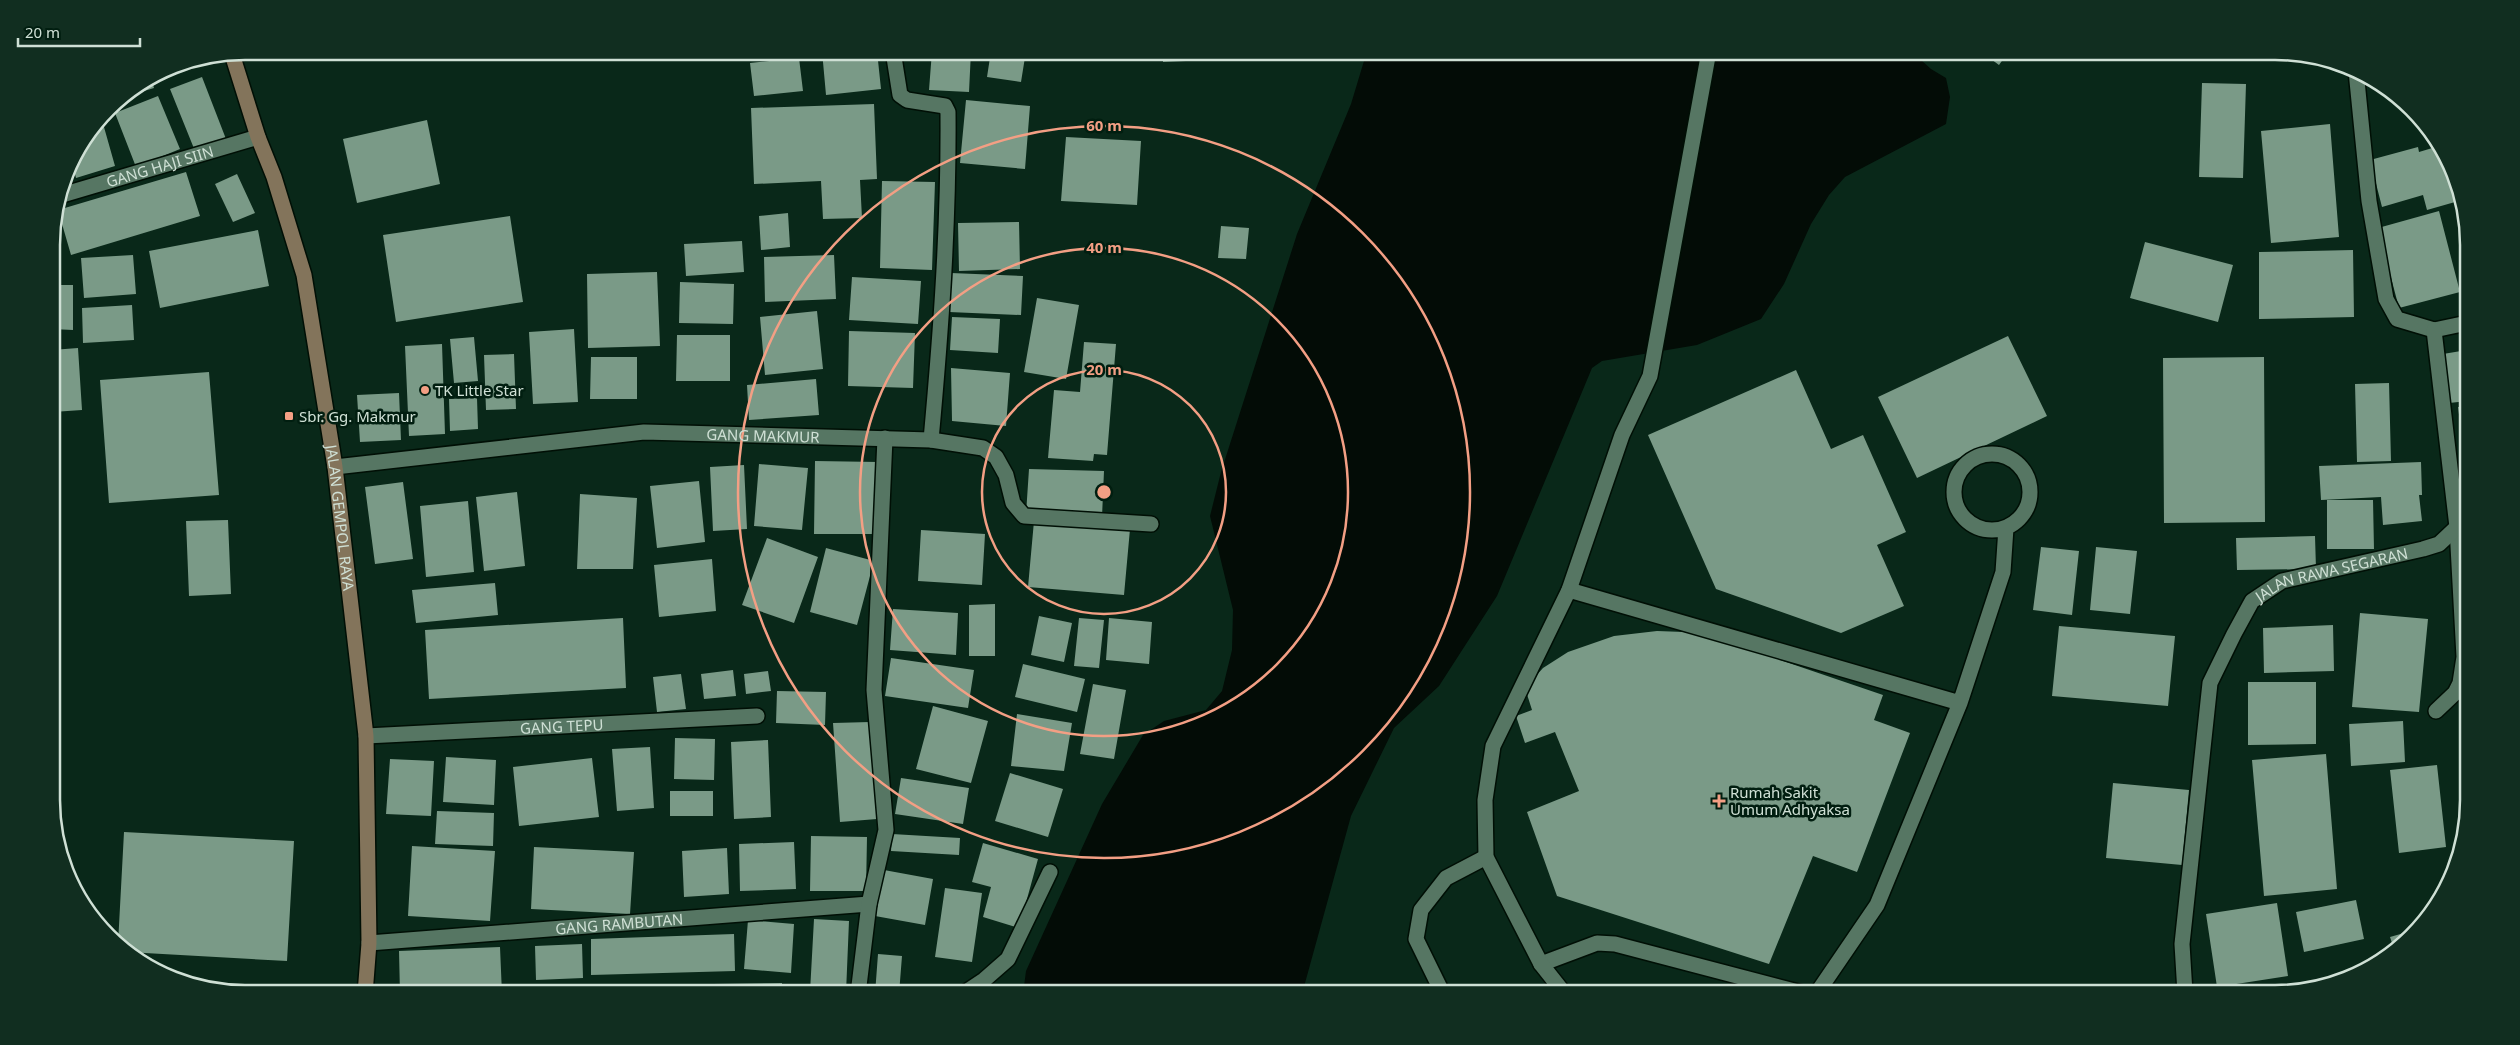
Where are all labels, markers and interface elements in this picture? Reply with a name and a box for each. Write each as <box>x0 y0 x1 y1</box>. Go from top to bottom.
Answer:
scale bar <box>18 15 140 47</box>
text: 20 m <box>25 22 60 42</box>
text: 60 m <box>1086 115 1122 135</box>
street label: GANG HAJI SIIN <box>104 141 216 191</box>
text: 40 m <box>1086 237 1122 257</box>
text: 20 m <box>1086 359 1122 379</box>
place label: TK Little Star <box>435 380 524 400</box>
marker: TK Little Star <box>419 384 431 396</box>
place label: Sbr. Gg. Makmur <box>299 406 416 426</box>
marker: Sbr. Gg. Makmur <box>283 410 295 422</box>
street label: GANG MAKMUR <box>706 424 820 447</box>
street label: JALAN GEMPOL RAYA <box>321 441 359 592</box>
centre of rings <box>1095 483 1113 501</box>
street label: JALAN RAWA SEGARAN <box>2250 543 2410 607</box>
street label: GANG TEPU <box>520 714 604 738</box>
place label: Rumah Sakit Umum Adhyaksa <box>1730 782 1850 819</box>
marker: Rumah Sakit Umum Adhyaksa <box>1712 794 1726 808</box>
street label: GANG RAMBUTAN <box>554 909 684 938</box>

